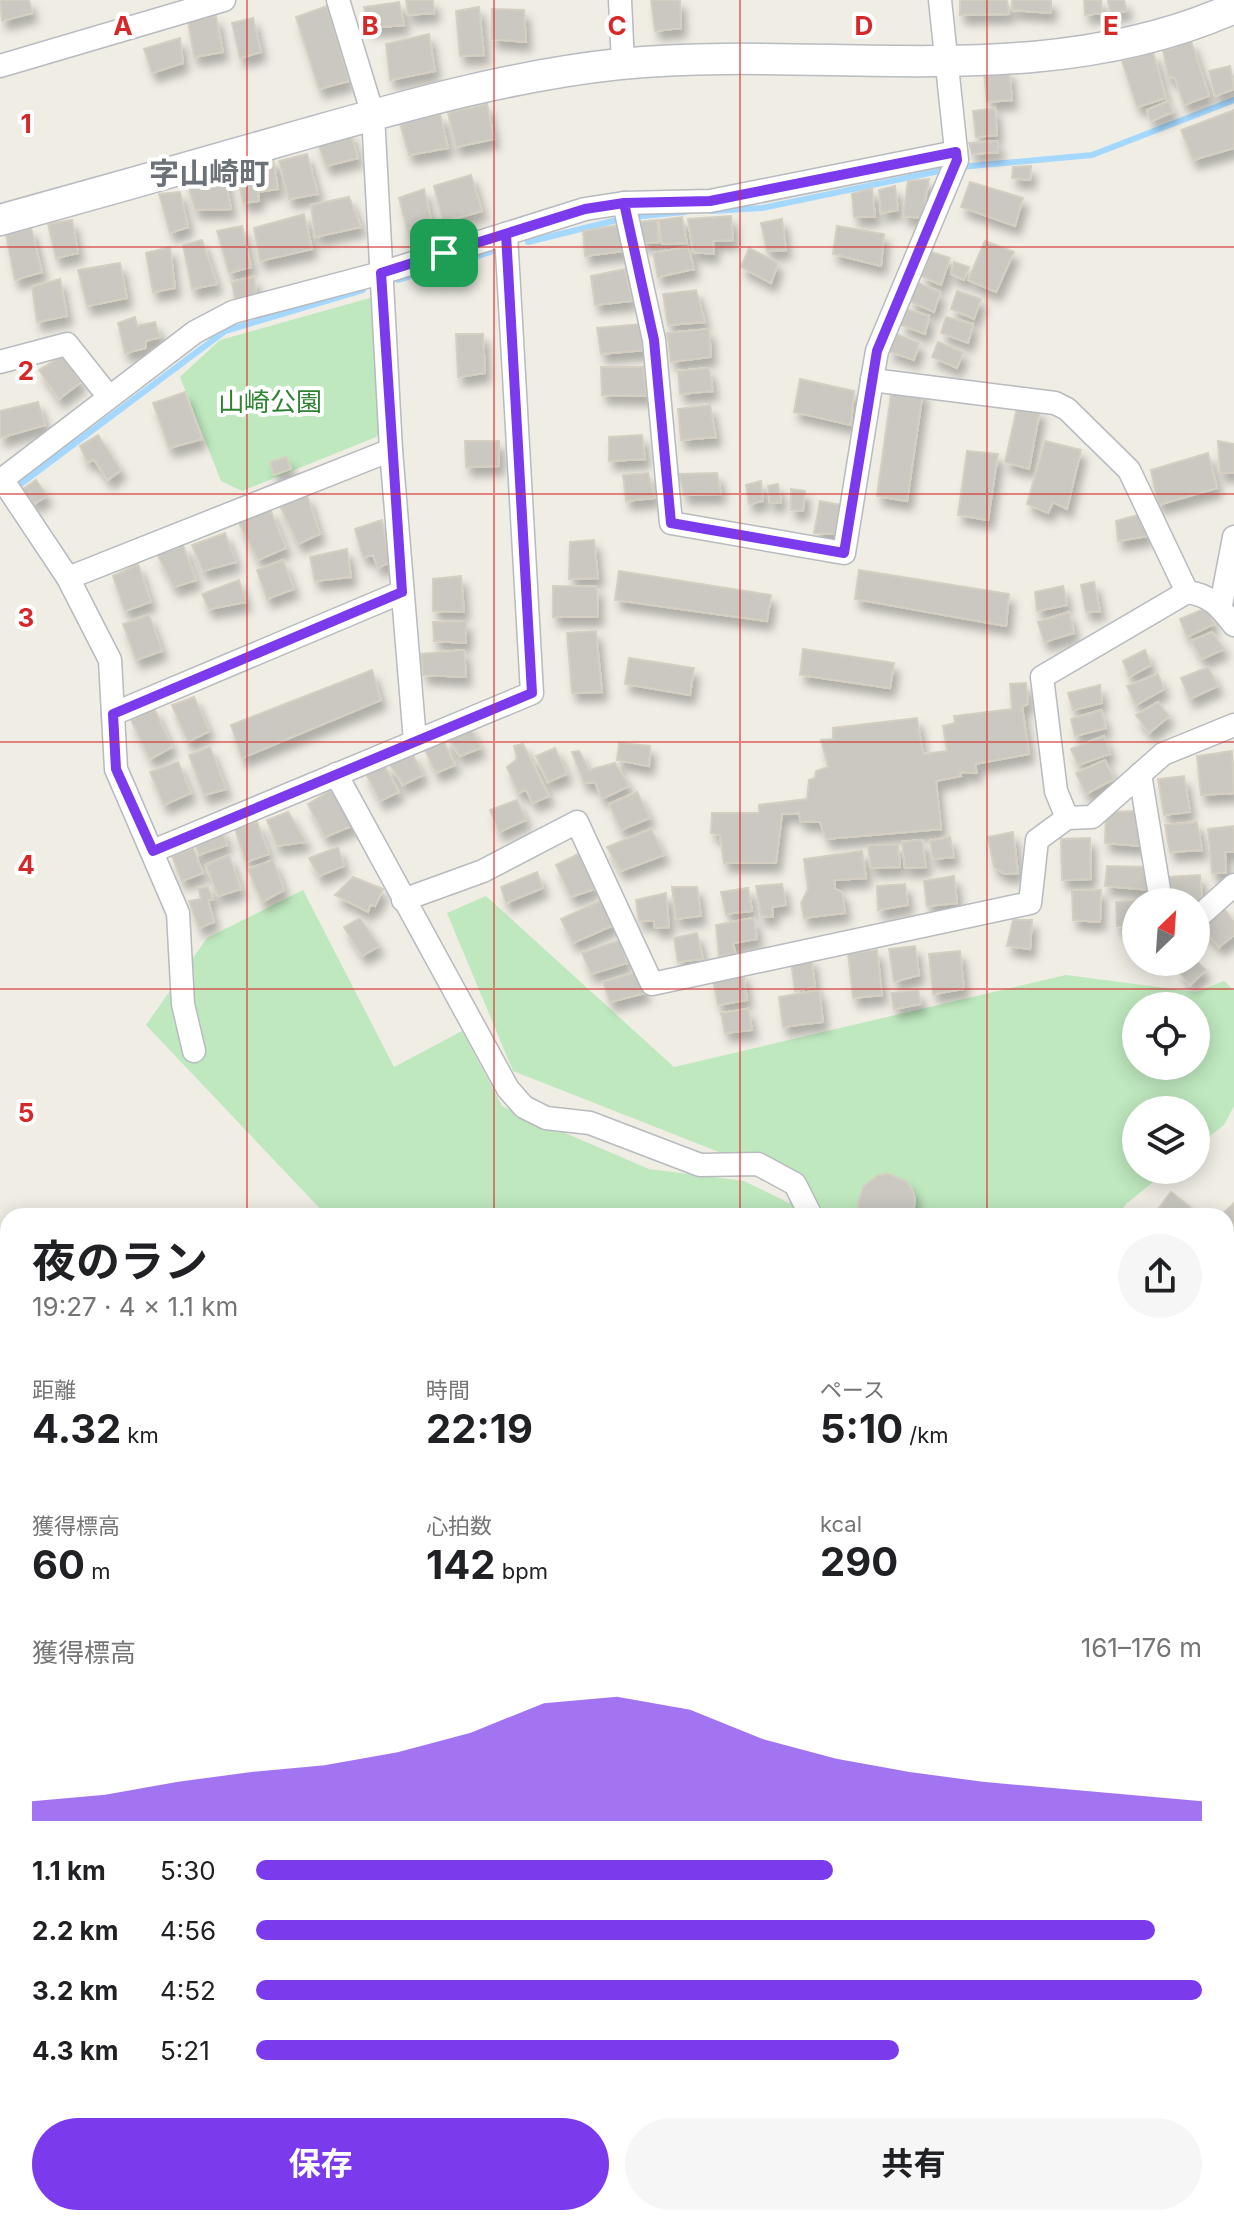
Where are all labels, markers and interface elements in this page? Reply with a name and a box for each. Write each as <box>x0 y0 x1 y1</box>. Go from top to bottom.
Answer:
text: A <box>113 10 133 41</box>
text: B <box>361 10 379 41</box>
text: C <box>607 10 627 41</box>
text: D <box>855 10 873 41</box>
text: E <box>1103 10 1119 41</box>
text: 1 <box>20 108 32 139</box>
district label: 字山崎町 <box>149 155 269 191</box>
pin <box>410 219 478 287</box>
icon: arrive <box>422 231 466 275</box>
text: 2 <box>18 355 34 386</box>
park label: 山崎公園 <box>218 386 322 417</box>
text: 3 <box>18 602 34 633</box>
text: 4 <box>17 849 35 880</box>
north arrow <box>1122 888 1210 976</box>
map controls <box>1122 888 1210 1184</box>
button: locate <box>1122 992 1210 1080</box>
button: layers <box>1122 1096 1210 1184</box>
text: 5 <box>18 1097 34 1128</box>
text: 夜のラン <box>32 1234 208 1288</box>
button: share <box>1118 1234 1202 1318</box>
text: 19:27 · 4 × 1.1 km <box>32 1291 238 1322</box>
text: 距離 <box>32 1377 76 1403</box>
text: 時間 <box>426 1377 470 1403</box>
text: ペース <box>820 1377 885 1403</box>
text: 4.32 <box>32 1404 121 1453</box>
text: 22:19 <box>426 1404 533 1453</box>
text: 5:10 <box>820 1404 903 1453</box>
text: km <box>121 1422 159 1448</box>
text: /km <box>903 1422 949 1448</box>
text: kcal <box>820 1511 862 1537</box>
text: 獲得標高 <box>32 1513 120 1539</box>
text: 心拍数 <box>426 1513 492 1539</box>
text: 290 <box>820 1537 898 1586</box>
text: 60 <box>32 1540 85 1589</box>
text: 142 <box>426 1540 496 1589</box>
text: m <box>85 1558 110 1584</box>
text: bpm <box>496 1558 548 1584</box>
text: 161–176 m <box>1081 1632 1202 1663</box>
text: 獲得標高 <box>32 1637 136 1668</box>
text: 1.1 km <box>32 1855 106 1886</box>
text: 5:30 <box>160 1855 216 1886</box>
text: 2.2 km <box>32 1915 118 1946</box>
text: 4:56 <box>160 1915 216 1946</box>
text: 3.2 km <box>32 1975 118 2006</box>
text: 4:52 <box>160 1975 216 2006</box>
text: 4.3 km <box>32 2035 119 2066</box>
text: 5:21 <box>160 2035 210 2066</box>
button: 保存 <box>32 2118 609 2210</box>
button: 共有 <box>625 2118 1202 2210</box>

